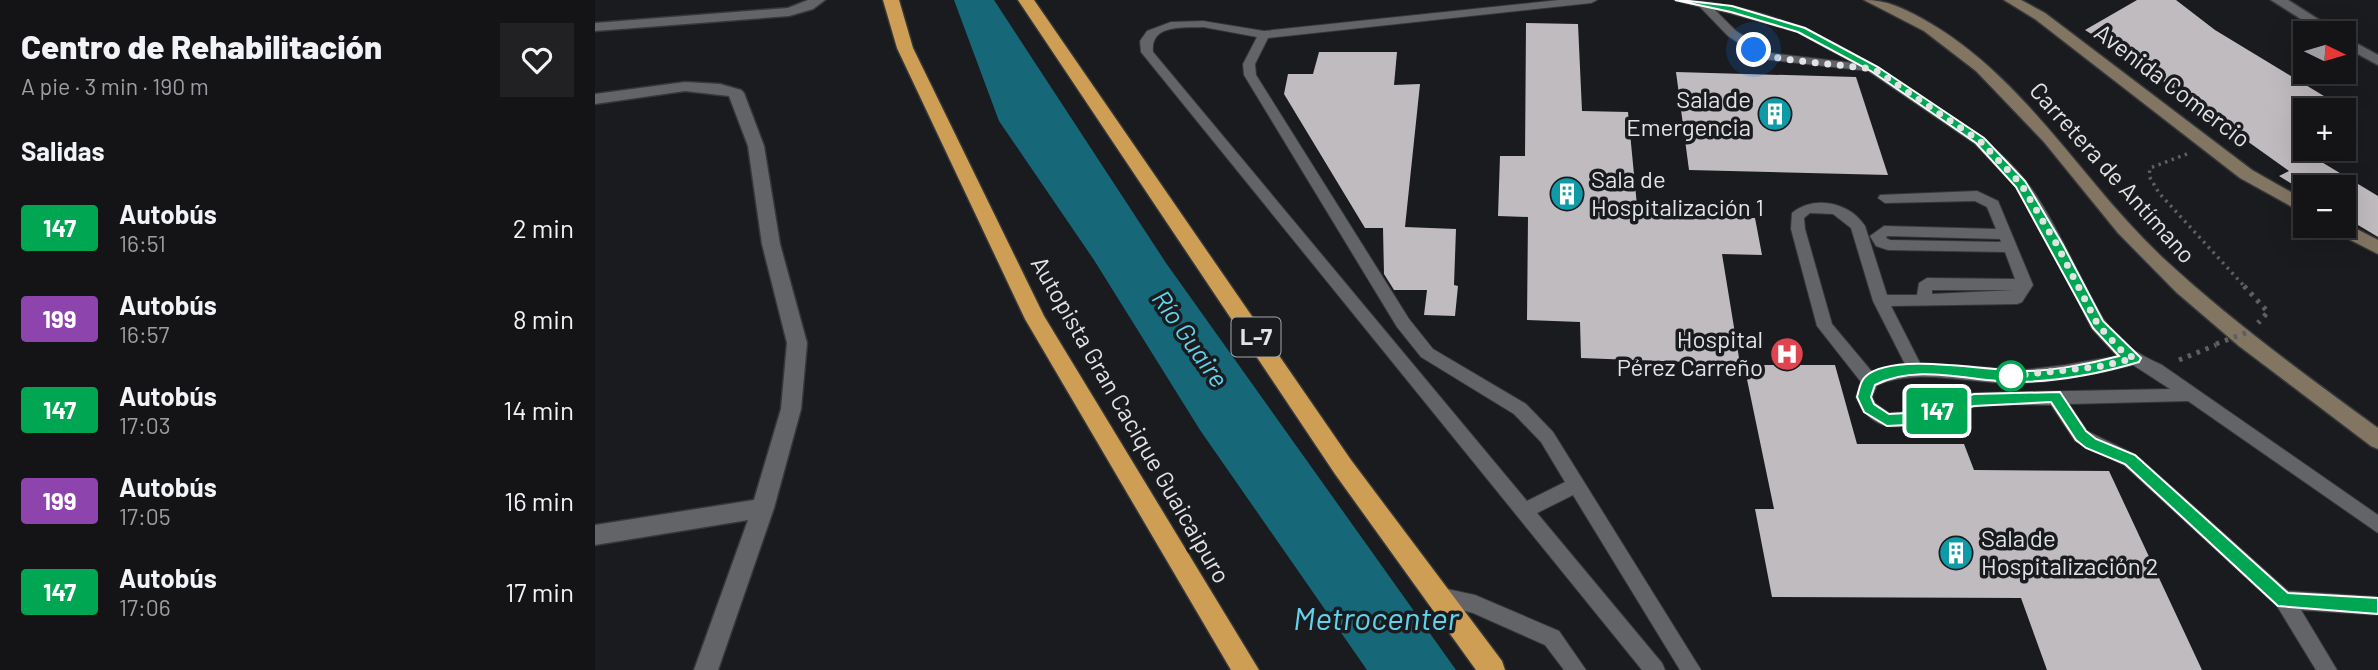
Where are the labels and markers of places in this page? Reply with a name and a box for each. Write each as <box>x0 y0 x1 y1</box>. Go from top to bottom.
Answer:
place label: Sala de Emergencia <box>1626 84 1751 141</box>
building icon: Sala de Emergencia <box>1756 95 1794 133</box>
place label: Sala de Hospitalización 1 <box>1591 164 1764 221</box>
building icon: Sala de Hospitalización 1 <box>1548 175 1586 213</box>
place label: Hospital Pérez Carreño <box>1617 324 1763 381</box>
hospital icon: Hospital Pérez Carreño <box>1768 335 1806 373</box>
unlabelled marker <box>1996 361 2026 391</box>
place label: Sala de Hospitalización 2 <box>1981 523 2158 580</box>
building icon: Sala de Hospitalización 2 <box>1937 534 1975 572</box>

